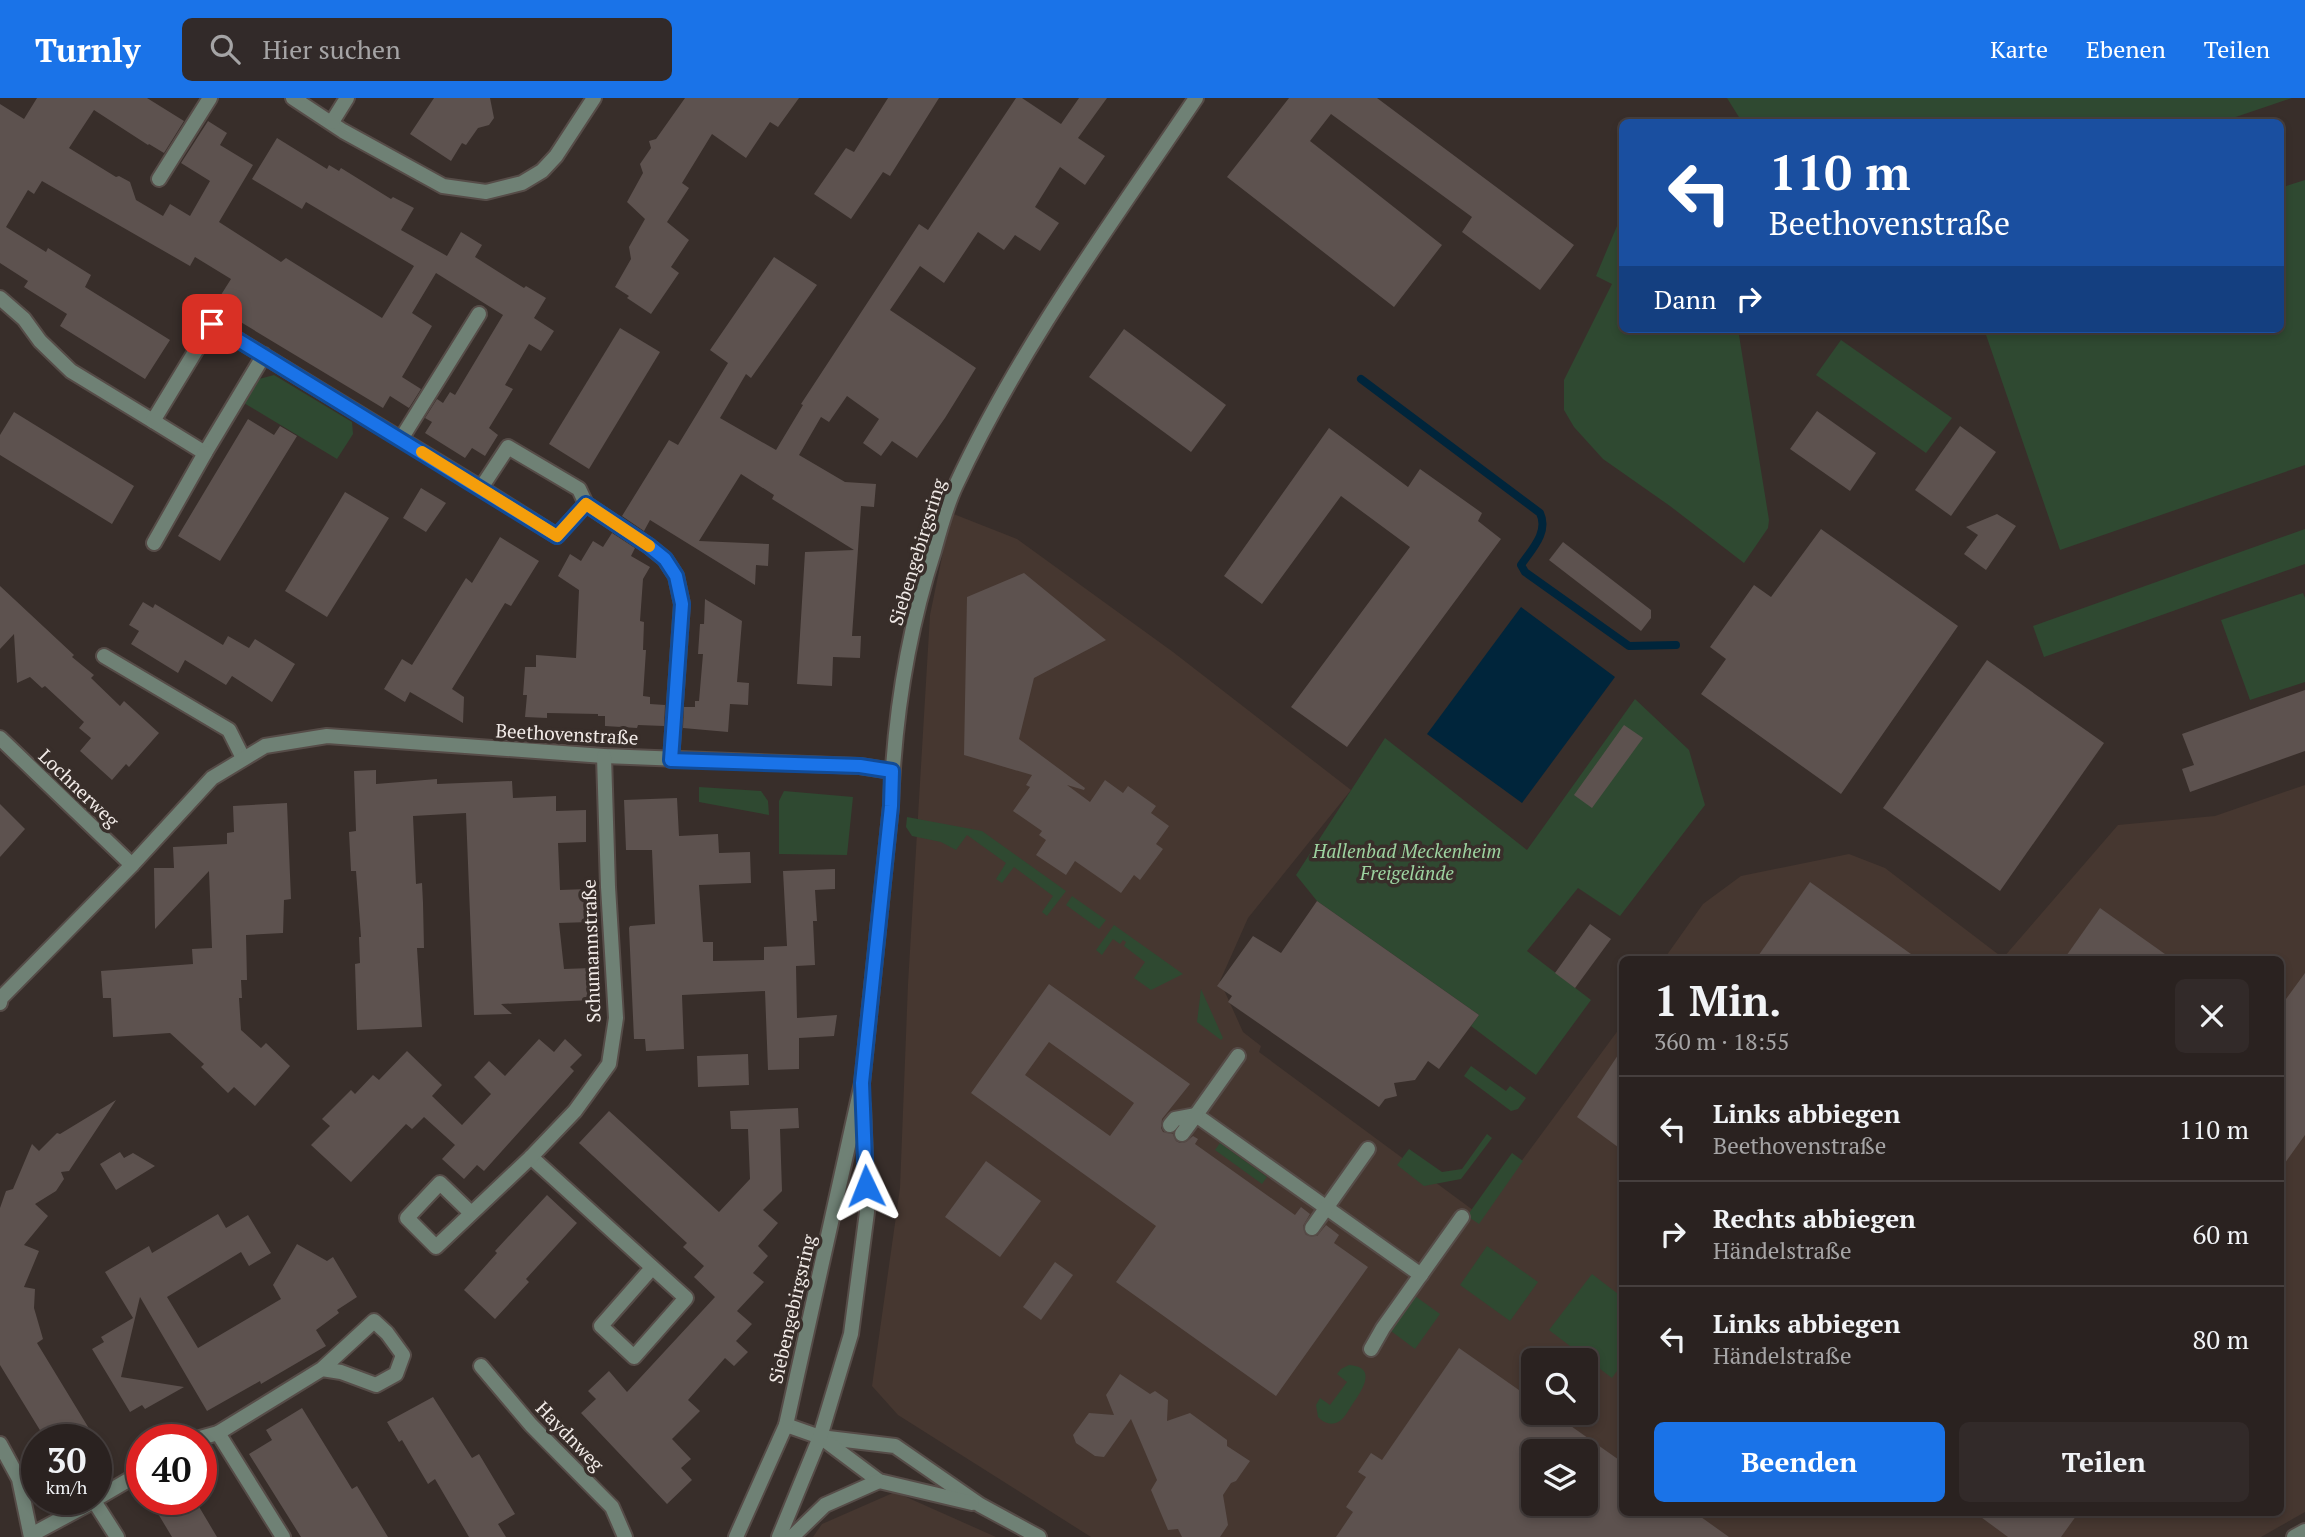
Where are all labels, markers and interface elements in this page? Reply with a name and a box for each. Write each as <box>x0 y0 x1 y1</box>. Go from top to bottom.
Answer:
search box <box>182 18 672 81</box>
text: Turnly <box>35 28 140 71</box>
icon: search <box>206 30 244 68</box>
text: Hier suchen <box>262 32 401 66</box>
text: Karte <box>1990 33 2048 65</box>
text: Ebenen <box>2086 33 2166 65</box>
text: Teilen <box>2204 33 2270 65</box>
text: 110 m <box>1769 139 1911 204</box>
icon: left <box>1654 147 1745 238</box>
text: Beethovenstraße <box>1769 202 2010 244</box>
icon: right <box>1730 280 1768 318</box>
text: Dann <box>1654 282 1716 316</box>
pin <box>182 294 242 354</box>
icon: arrive <box>193 305 231 343</box>
street label: Siebengebirgsring <box>882 475 951 628</box>
street label: Beethovenstraße <box>495 717 639 750</box>
street label: Lochnerweg <box>34 743 126 833</box>
park label: Hallenbad Meckenheim Freigelände <box>1312 838 1501 885</box>
street label: Schumannstraße <box>576 879 605 1023</box>
text: 1 Min. <box>1654 972 1782 1028</box>
button: close <box>2175 979 2249 1053</box>
text: 360 m · 18:55 <box>1654 1026 1789 1057</box>
text: Links abbiegen <box>1713 1096 1901 1130</box>
icon: left <box>1654 1110 1692 1148</box>
text: 110 m <box>2179 1112 2249 1146</box>
text: Beethovenstraße <box>1713 1130 1886 1161</box>
position arrow <box>829 1149 903 1223</box>
text: Rechts abbiegen <box>1713 1201 1916 1235</box>
icon: right <box>1654 1215 1692 1253</box>
text: 60 m <box>2193 1217 2249 1251</box>
street label: Siebengebirgsring <box>762 1231 821 1386</box>
text: Händelstraße <box>1713 1235 1851 1266</box>
text: Links abbiegen <box>1713 1306 1901 1340</box>
icon: left <box>1654 1320 1692 1358</box>
text: 80 m <box>2193 1322 2249 1356</box>
text: Händelstraße <box>1713 1340 1851 1371</box>
map controls <box>1521 1348 1598 1516</box>
button: search <box>1521 1348 1598 1425</box>
street label: Haydnweg <box>531 1395 611 1477</box>
button: Beenden <box>1654 1422 1945 1502</box>
button: Teilen <box>1959 1422 2249 1502</box>
speed limit sign: 40 <box>126 1424 217 1515</box>
text: 30 <box>47 1437 86 1483</box>
button: layers <box>1521 1439 1598 1516</box>
text: km/h <box>46 1475 87 1499</box>

